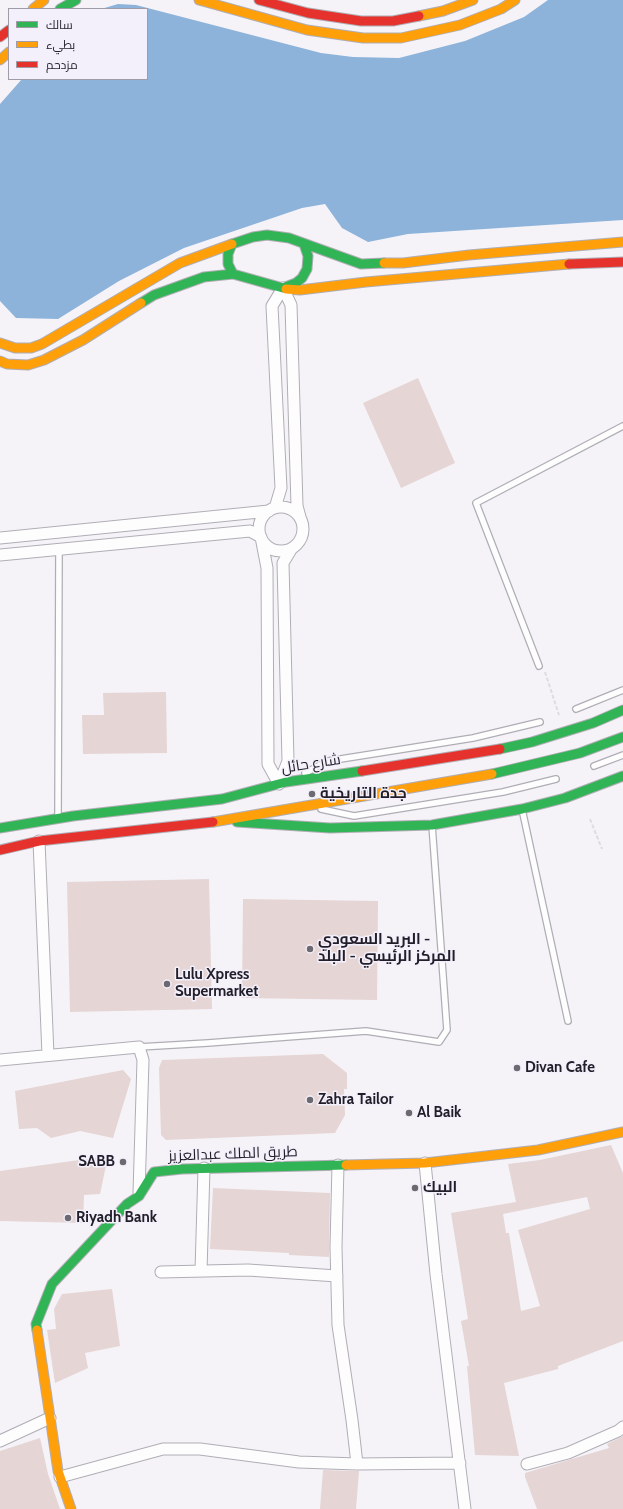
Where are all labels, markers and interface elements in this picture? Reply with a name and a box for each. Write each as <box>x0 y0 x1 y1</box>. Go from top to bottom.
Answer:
legend <box>8 8 148 80</box>
text: سالك <box>46 17 73 32</box>
text: بطيء <box>46 37 75 52</box>
text: مزدحم <box>46 57 78 72</box>
street label: شارع حائل <box>280 750 342 778</box>
place label: جدة التاريخية <box>320 785 407 803</box>
marker: جدة التاريخية <box>307 789 317 799</box>
place label: البريد السعودي - المركز الرئيسي - البلد <box>318 931 456 966</box>
marker: البريد السعودي - المركز الرئيسي - البلد <box>305 944 315 954</box>
place label: Lulu Xpress Supermarket <box>175 966 258 1001</box>
marker: Lulu Xpress Supermarket <box>162 979 172 989</box>
place label: Divan Cafe <box>525 1059 595 1077</box>
marker: Divan Cafe <box>512 1063 522 1073</box>
place label: Zahra Tailor <box>318 1091 393 1109</box>
marker: Zahra Tailor <box>305 1095 315 1105</box>
place label: Al Baik <box>417 1104 461 1122</box>
marker: Al Baik <box>404 1108 414 1118</box>
street label: طريق الملك عبدالعزيز <box>168 1143 298 1165</box>
place label: SABB <box>78 1153 115 1171</box>
marker: SABB <box>118 1157 128 1167</box>
place label: البيك <box>423 1179 457 1197</box>
marker: البيك <box>410 1183 420 1193</box>
place label: Riyadh Bank <box>76 1209 157 1227</box>
marker: Riyadh Bank <box>63 1213 73 1223</box>

